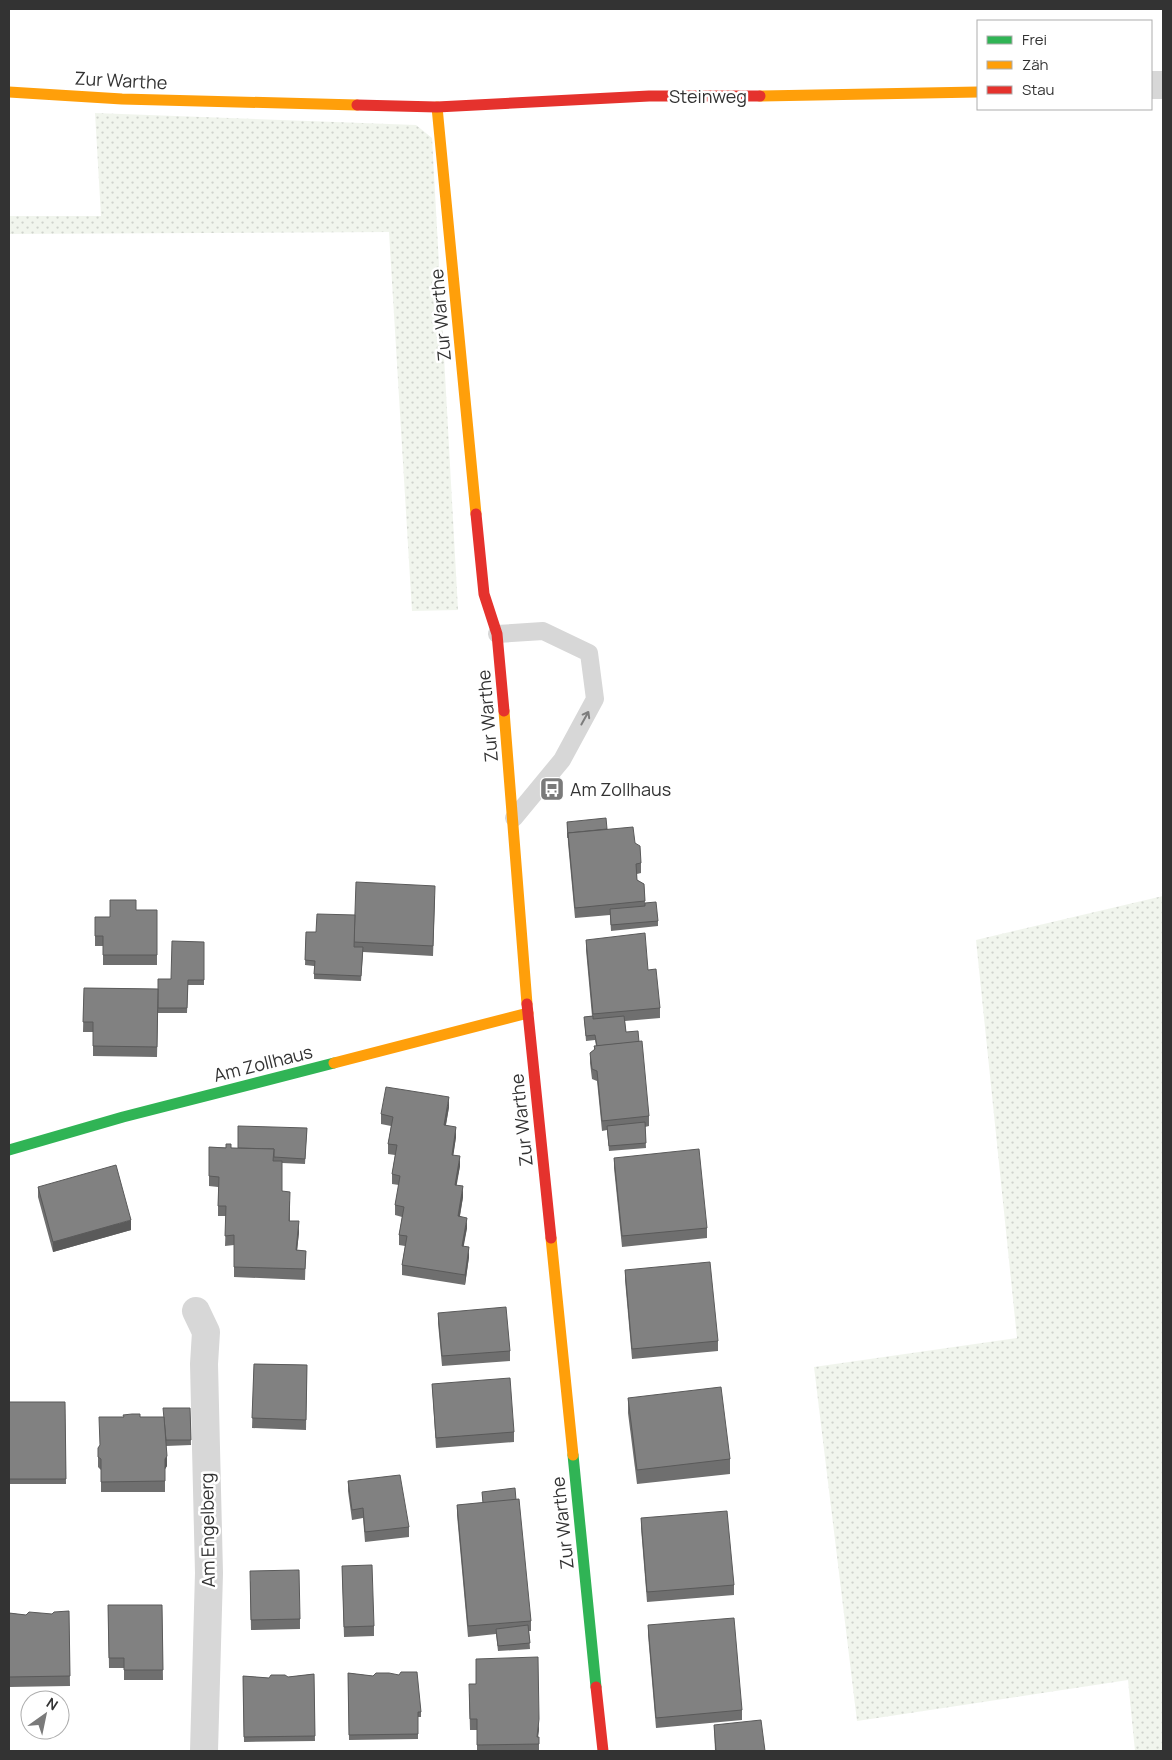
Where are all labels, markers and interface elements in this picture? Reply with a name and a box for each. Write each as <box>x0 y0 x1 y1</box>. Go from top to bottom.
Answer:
legend <box>977 20 1152 110</box>
text: Frei <box>1022 29 1047 50</box>
text: Zäh <box>1022 54 1049 75</box>
street label: Zur Warthe <box>74 66 168 94</box>
text: Stau <box>1022 79 1055 100</box>
street label: Steinweg <box>669 84 747 108</box>
street label: Zur Warthe <box>424 268 456 362</box>
street label: Zur Warthe <box>471 669 503 763</box>
one-way arrow <box>581 711 591 725</box>
bus stop icon: Am Zollhaus <box>539 776 565 802</box>
place label: Am Zollhaus <box>570 777 671 801</box>
street label: Am Zollhaus <box>211 1039 315 1087</box>
street label: Zur Warthe <box>504 1073 538 1167</box>
street label: Am Engelberg <box>194 1473 220 1587</box>
street label: Zur Warthe <box>545 1476 579 1570</box>
north arrow <box>20 1690 70 1740</box>
text: N <box>43 1693 62 1714</box>

